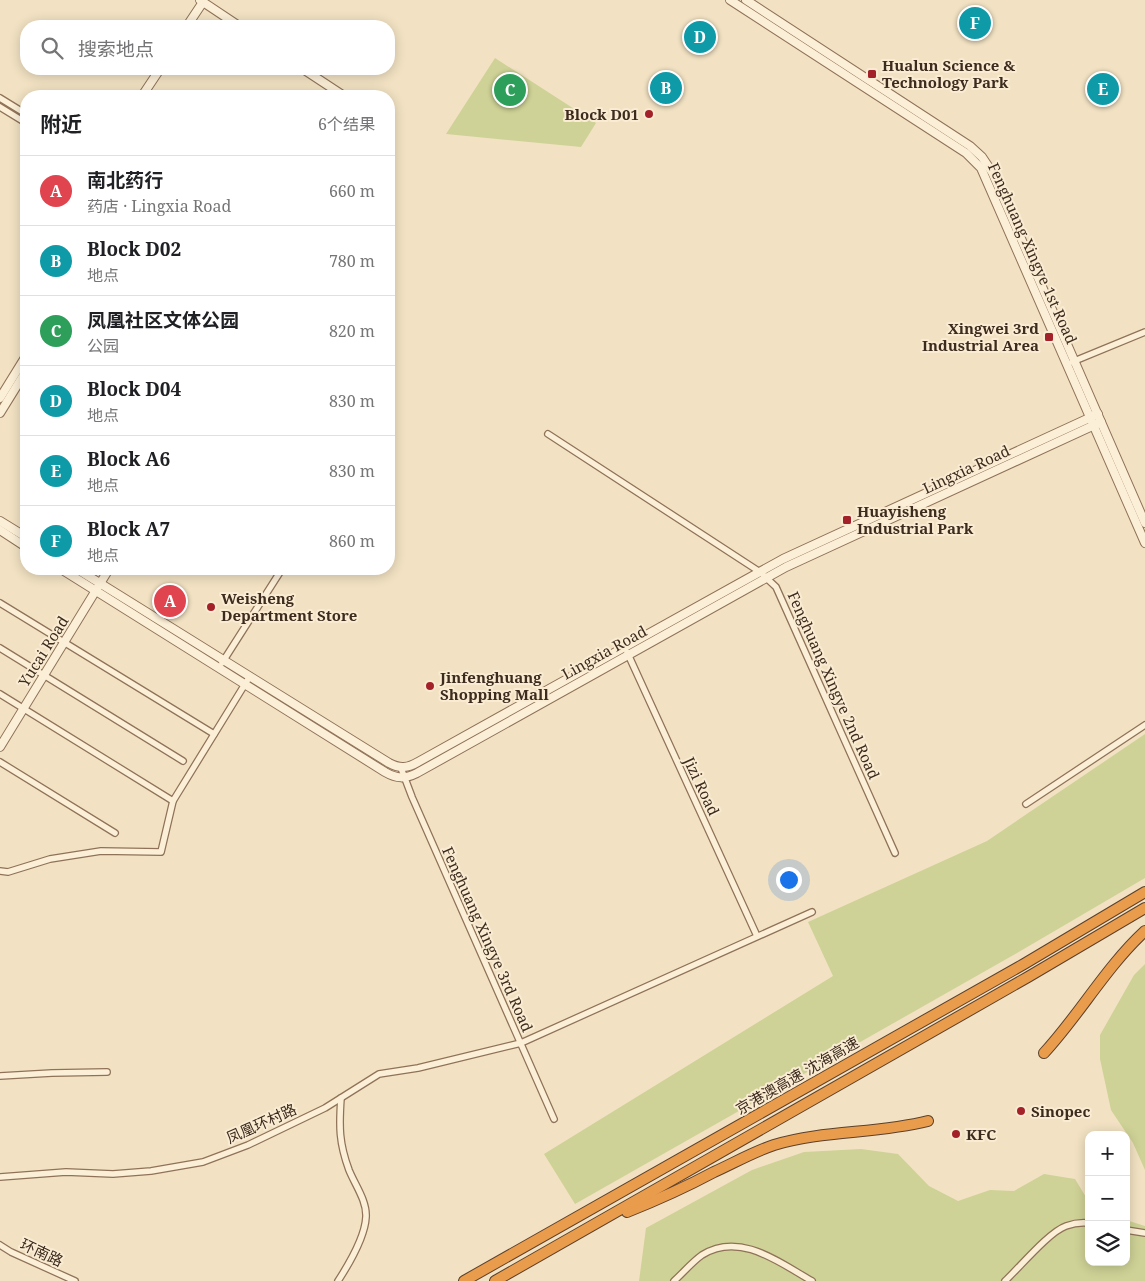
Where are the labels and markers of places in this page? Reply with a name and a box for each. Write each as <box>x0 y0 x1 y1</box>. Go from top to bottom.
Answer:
pin: F <box>959 4 991 42</box>
pin: D <box>684 18 716 56</box>
place label: Hualun Science & Technology Park <box>882 55 1015 92</box>
marker: Hualun Science & Technology Park <box>866 68 878 80</box>
pin: B <box>650 69 682 107</box>
pin: E <box>1087 70 1119 108</box>
pin: C <box>494 71 526 109</box>
place label: Block D01 <box>565 104 639 124</box>
marker: Block D01 <box>643 108 655 120</box>
place label: Xingwei 3rd Industrial Area <box>922 318 1039 355</box>
marker: Xingwei 3rd Industrial Area <box>1043 331 1055 343</box>
place label: Huayisheng Industrial Park <box>857 501 974 538</box>
marker: Huayisheng Industrial Park <box>841 514 853 526</box>
pin: A <box>154 582 186 620</box>
place label: Weisheng Department Store <box>221 588 357 625</box>
marker: Weisheng Department Store <box>205 601 217 613</box>
place label: Jinfenghuang Shopping Mall <box>439 667 549 704</box>
marker: Jinfenghuang Shopping Mall <box>424 680 436 692</box>
place label: Sinopec <box>1031 1101 1090 1121</box>
marker: Sinopec <box>1015 1105 1027 1117</box>
place label: KFC <box>966 1124 996 1144</box>
marker: KFC <box>950 1128 962 1140</box>

